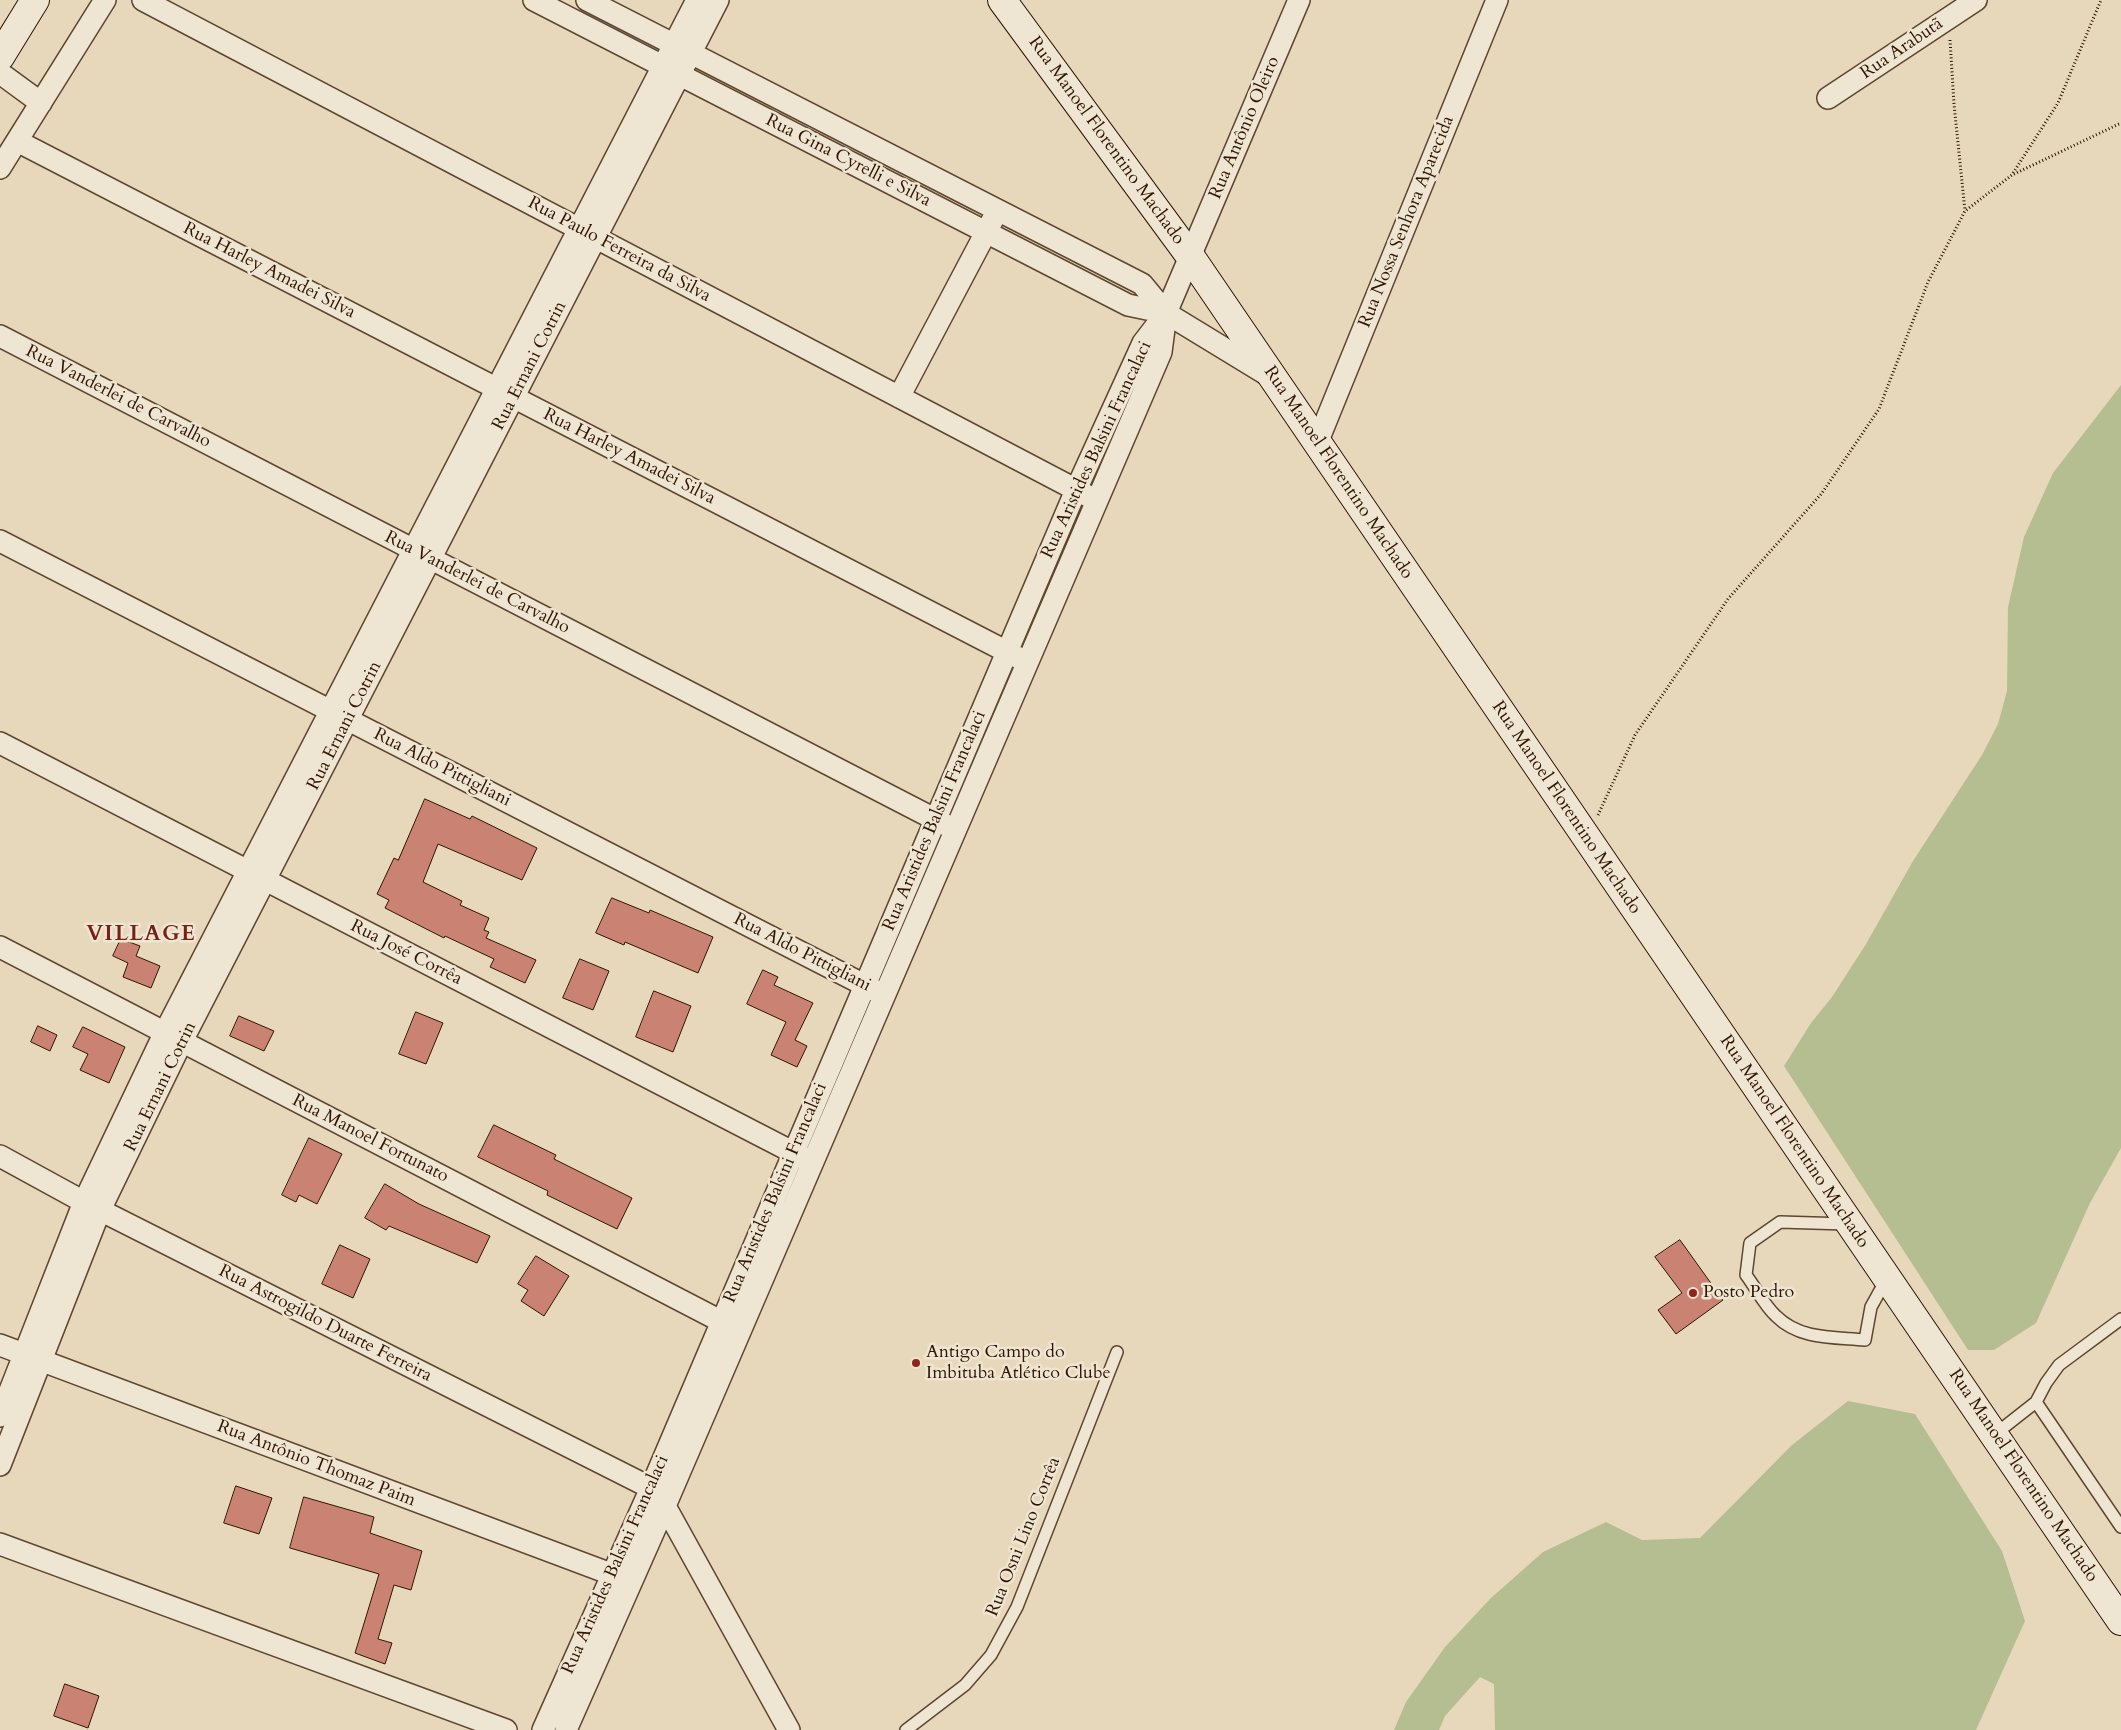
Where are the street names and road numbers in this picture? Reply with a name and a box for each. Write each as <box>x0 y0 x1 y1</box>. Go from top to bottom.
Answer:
street label: Rua Arabutã <box>1857 13 1947 85</box>
street label: Rua Manoel Florentino Machado <box>1023 33 1189 249</box>
street label: Rua Antônio Oleiro <box>1205 53 1285 203</box>
street label: Rua Gina Cyrelli e Silva <box>762 110 934 212</box>
street label: Rua Nossa Senhora Aparecida <box>1355 113 1459 331</box>
street label: Rua Paulo Ferreira da Silva <box>524 193 714 307</box>
street label: Rua Harley Amadei Silva <box>179 218 359 324</box>
street label: Rua Ernani Cotrin <box>488 298 572 434</box>
street label: Rua Aristides Balsini Francalaci <box>1037 338 1157 562</box>
street label: Rua Vanderlei de Carvalho <box>22 341 214 453</box>
street label: Rua Manoel Florentino Machado <box>1259 362 1417 584</box>
street label: Rua Harley Amadei Silva <box>539 404 719 510</box>
street label: Rua Vanderlei de Carvalho <box>381 527 573 639</box>
street label: Rua Ernani Cotrin <box>303 658 387 794</box>
street label: Rua Manoel Florentino Machado <box>1487 697 1645 919</box>
street label: Rua Aristides Balsini Francalaci <box>879 708 991 934</box>
street label: Rua Aldo Pittigliani <box>370 724 514 812</box>
street label: Rua Aldo Pittigliani <box>730 909 874 997</box>
street label: Rua José Corrêa <box>347 916 465 990</box>
street label: Rua Ernani Cotrin <box>120 1019 202 1155</box>
street label: Rua Manoel Florentino Machado <box>1715 1031 1873 1253</box>
street label: Rua Aristides Balsini Francalaci <box>720 1080 832 1306</box>
street label: Rua Manoel Fortunato <box>288 1090 452 1188</box>
street label: Rua Astrogildo Duarte Ferreira <box>215 1261 435 1387</box>
street label: Rua Manoel Florentino Machado <box>1944 1365 2102 1587</box>
street label: Rua Antônio Thomaz Paim <box>214 1416 418 1512</box>
street label: Rua Aristides Balsini Francalaci <box>558 1452 674 1678</box>
street label: Rua Osni Lino Corrêa <box>982 1454 1066 1620</box>

